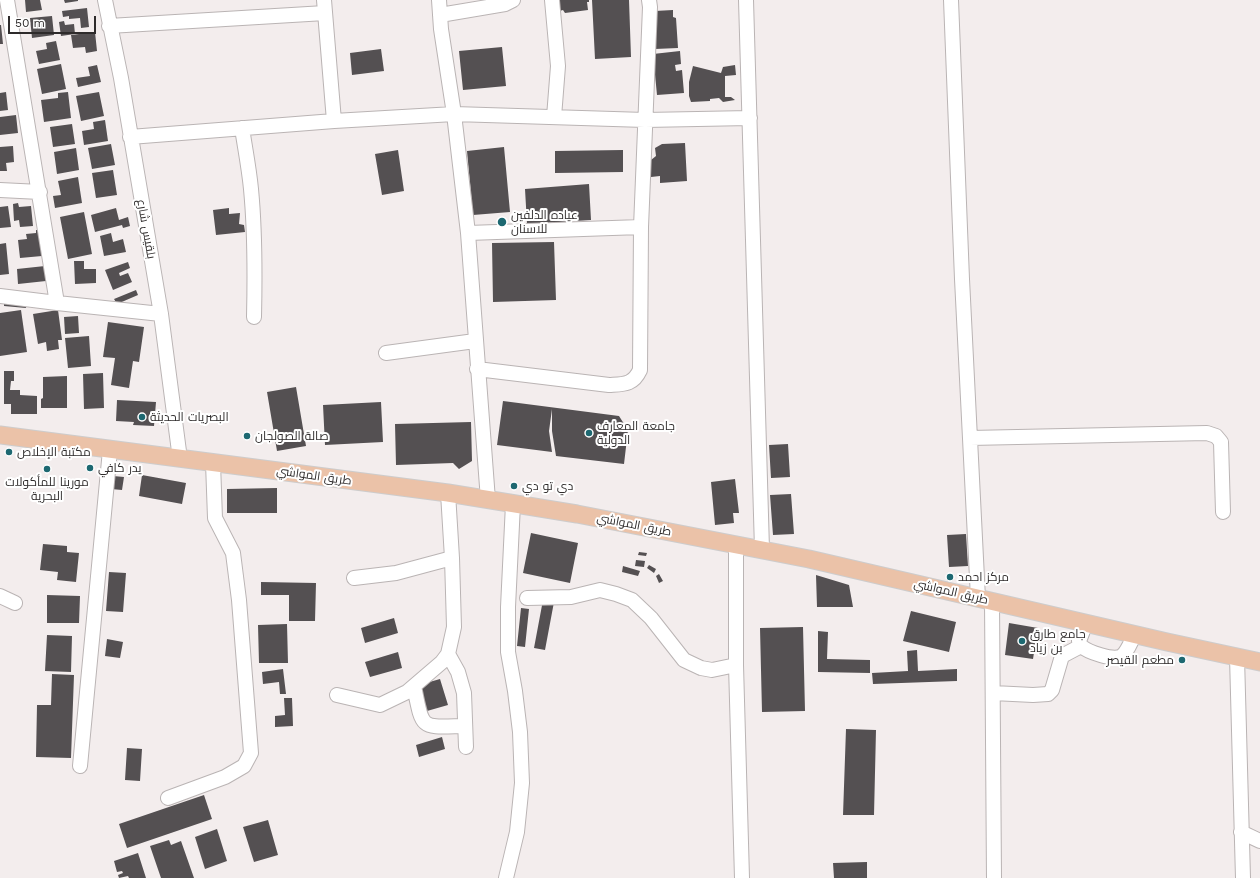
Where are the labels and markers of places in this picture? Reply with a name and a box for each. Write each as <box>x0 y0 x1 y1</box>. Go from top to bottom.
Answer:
place label: عياده الدلفين للاسنان <box>511 208 578 236</box>
marker: عياده الدلفين للاسنان <box>496 216 508 228</box>
place label: البصريات الحديثة <box>150 410 229 424</box>
marker: البصريات الحديثة <box>137 412 147 422</box>
place label: جامعة المعارف الدولية <box>597 419 675 447</box>
marker: جامعة المعارف الدولية <box>584 428 594 438</box>
place label: صالة الصولجان <box>255 429 328 443</box>
marker: صالة الصولجان <box>242 431 252 441</box>
place label: مكتبة الإخلاص <box>17 445 91 459</box>
marker: مكتبة الإخلاص <box>4 447 14 457</box>
place label: يدر كافي <box>98 461 141 475</box>
marker: يدر كافي <box>85 463 95 473</box>
marker: مورينا للمأكولات البحرية <box>42 464 52 474</box>
place label: مورينا للمأكولات البحرية <box>5 475 89 503</box>
place label: دي تو دي <box>522 479 573 493</box>
marker: دي تو دي <box>509 481 519 491</box>
place label: مركز احمد <box>958 570 1009 584</box>
marker: مركز احمد <box>945 572 955 582</box>
place label: جامع طارق بن زياد <box>1030 627 1086 655</box>
marker: جامع طارق بن زياد <box>1017 636 1027 646</box>
place label: مطعم القيصر <box>1107 653 1174 667</box>
marker: مطعم القيصر <box>1177 655 1187 665</box>

